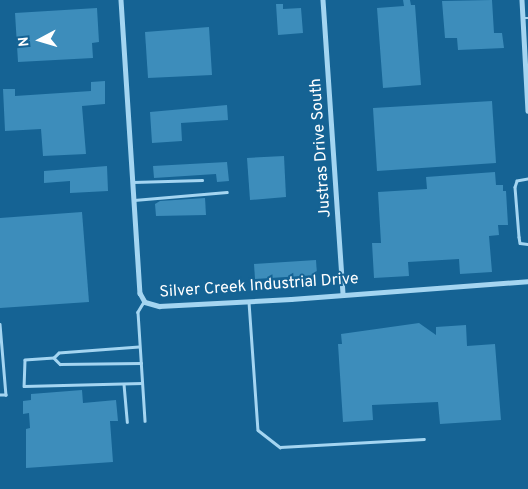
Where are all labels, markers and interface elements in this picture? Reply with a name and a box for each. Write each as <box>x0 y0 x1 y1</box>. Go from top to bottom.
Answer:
north arrow <box>15 15 65 65</box>
text: N <box>16 36 34 48</box>
street label: Justras Drive South <box>307 78 335 218</box>
street label: Silver Creek Industrial Drive <box>159 269 359 303</box>

